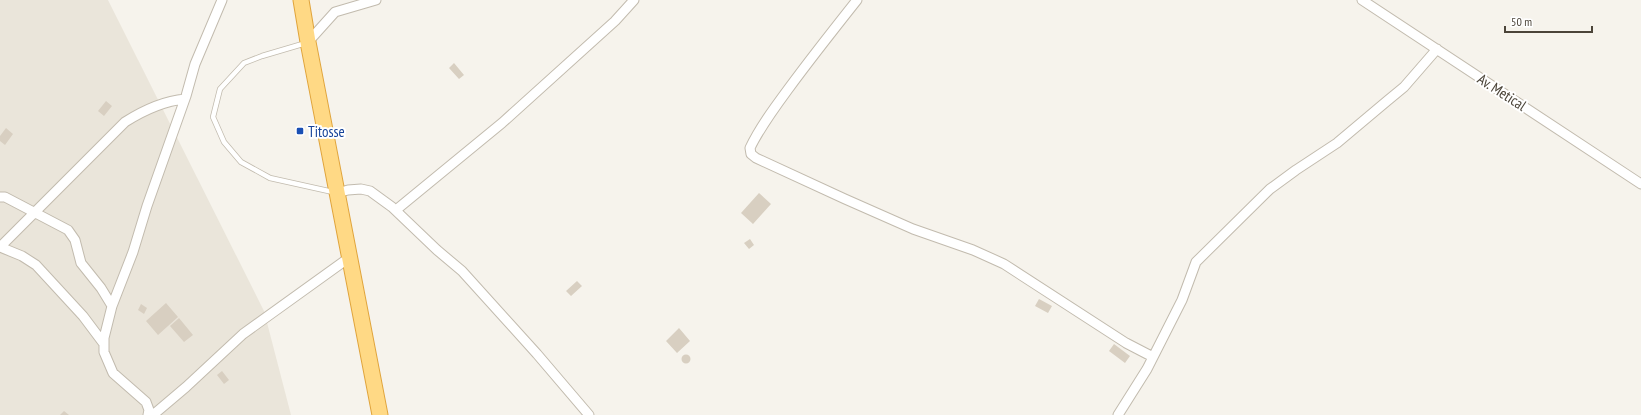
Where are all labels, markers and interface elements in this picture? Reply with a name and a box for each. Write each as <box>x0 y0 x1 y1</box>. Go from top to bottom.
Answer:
scale bar <box>1505 8 1592 34</box>
text: 50 m <box>1511 14 1532 29</box>
street label: Av. Metical <box>1474 69 1530 115</box>
place label: Titosse <box>308 122 345 141</box>
marker: Titosse <box>295 126 305 136</box>

